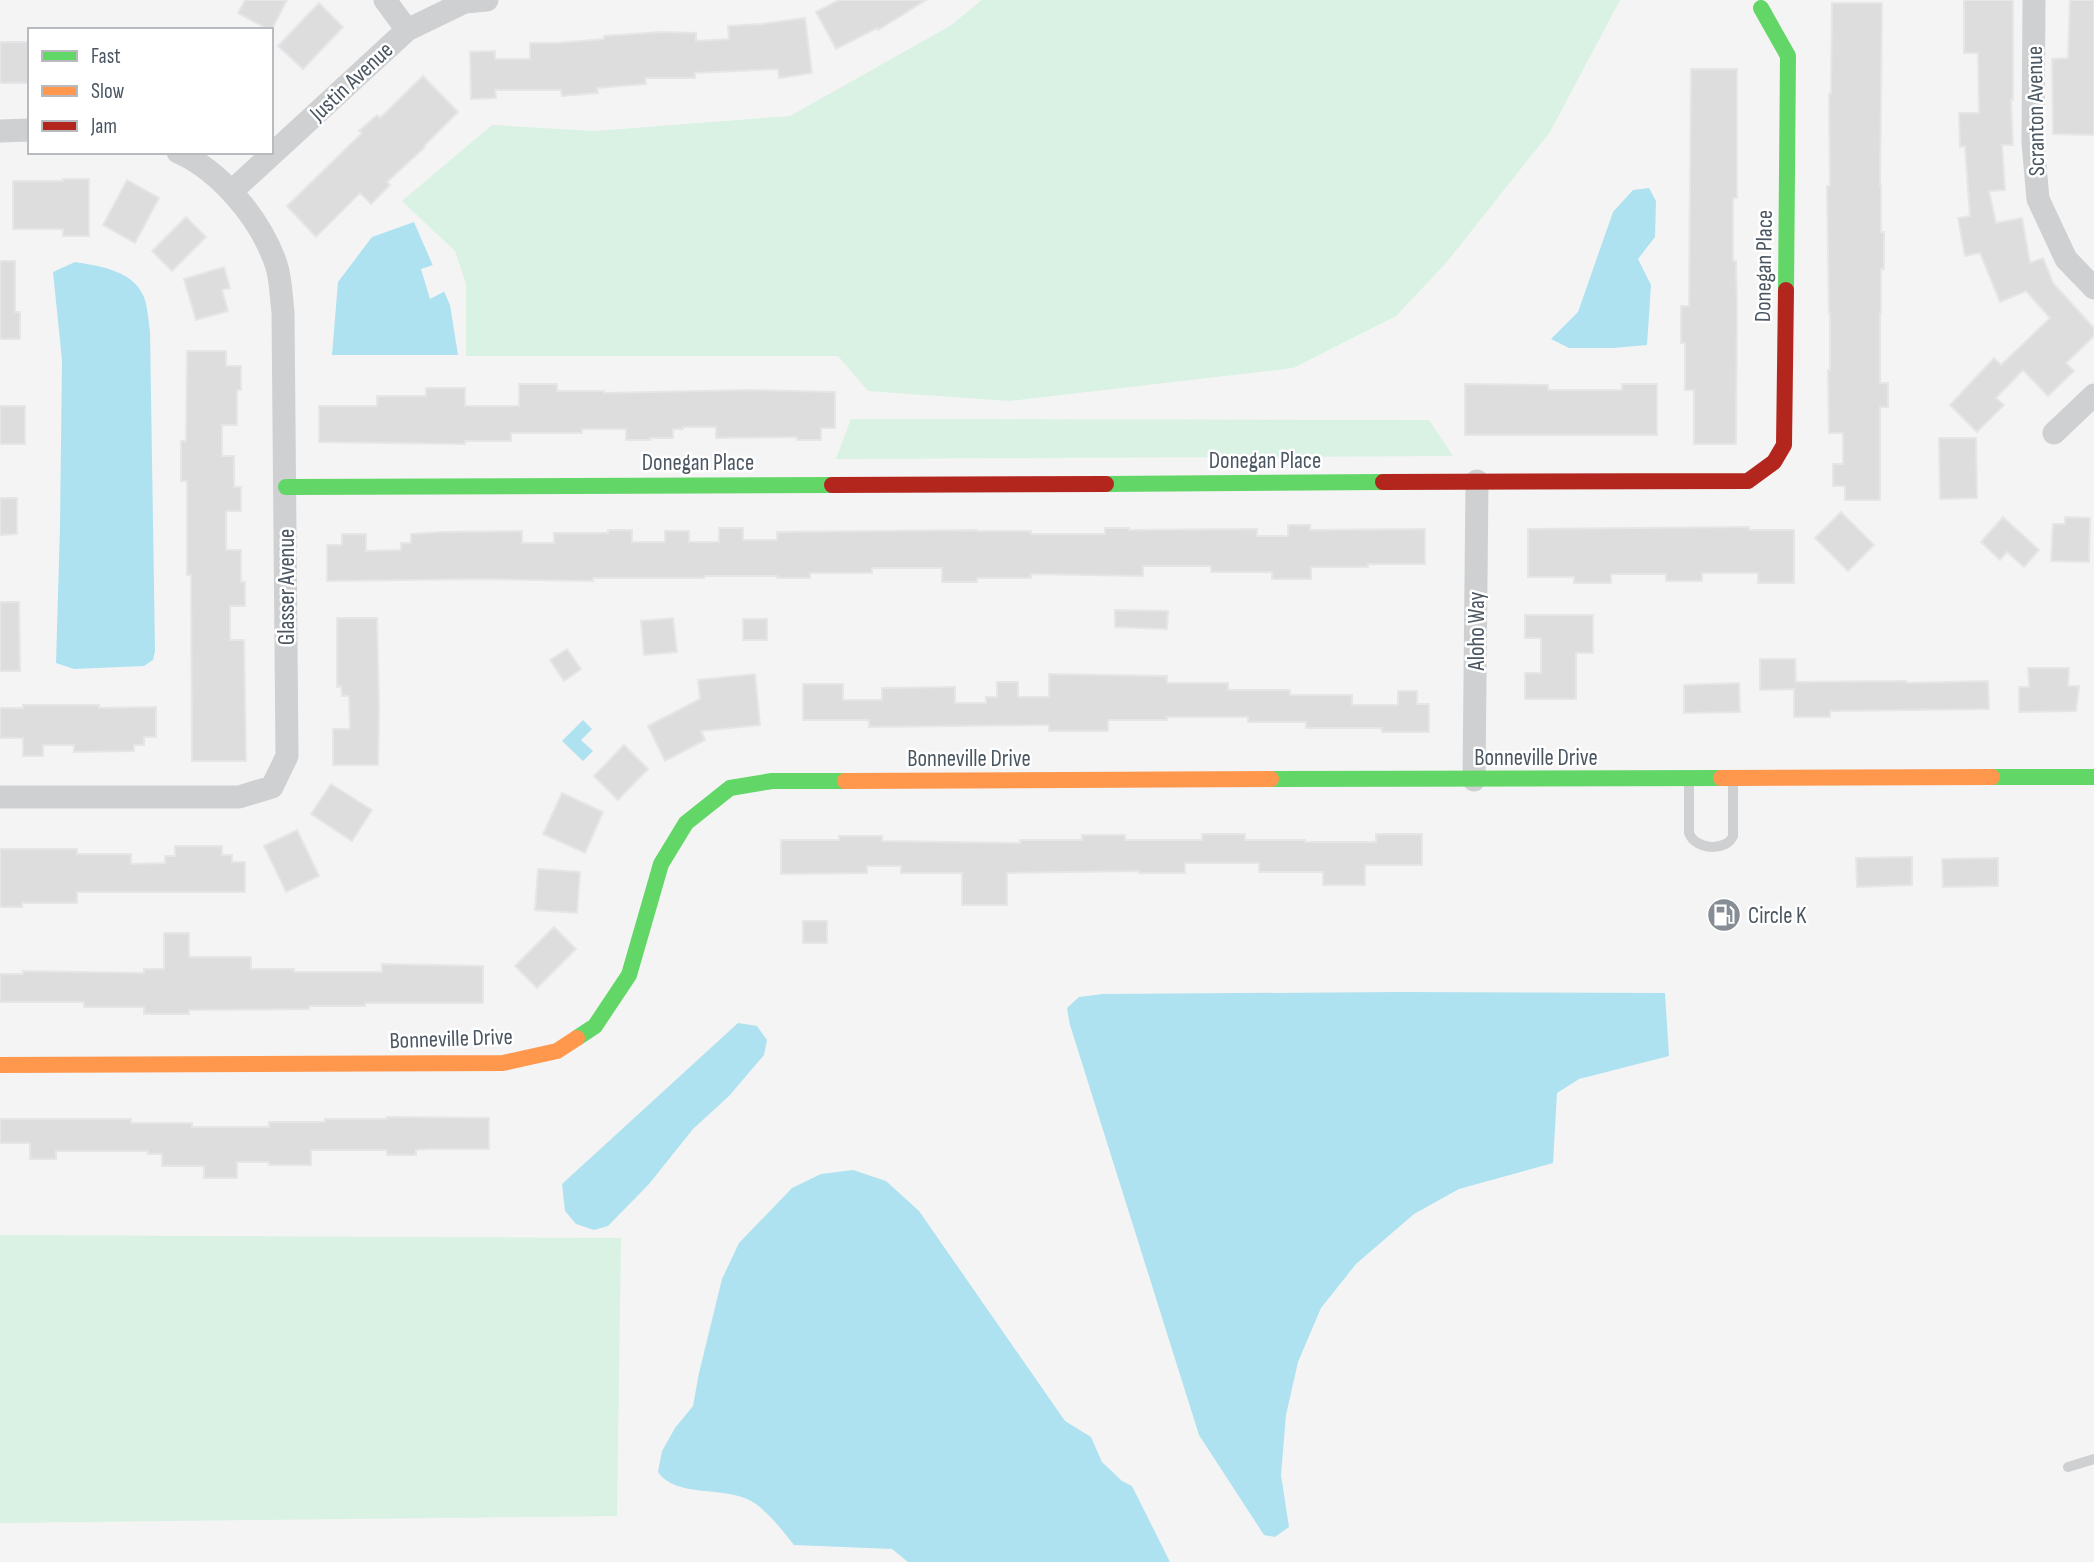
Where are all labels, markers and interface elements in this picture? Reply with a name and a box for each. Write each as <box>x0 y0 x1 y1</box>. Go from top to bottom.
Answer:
legend <box>28 28 273 154</box>
street label: Justin Avenue <box>304 36 399 128</box>
text: Fast <box>91 44 121 69</box>
street label: Scranton Avenue <box>2021 46 2051 176</box>
text: Slow <box>91 79 125 104</box>
text: Jam <box>90 114 117 139</box>
street label: Donegan Place <box>1749 210 1779 322</box>
street label: Donegan Place <box>1209 447 1321 475</box>
street label: Donegan Place <box>642 449 754 477</box>
street label: Glasser Avenue <box>273 529 301 645</box>
street label: Aloho Way <box>1463 591 1491 671</box>
street label: Bonneville Drive <box>1474 744 1598 772</box>
street label: Bonneville Drive <box>907 745 1031 773</box>
fuel station icon: Circle K <box>1705 896 1743 934</box>
place label: Circle K <box>1748 902 1807 930</box>
street label: Bonneville Drive <box>389 1023 513 1055</box>

